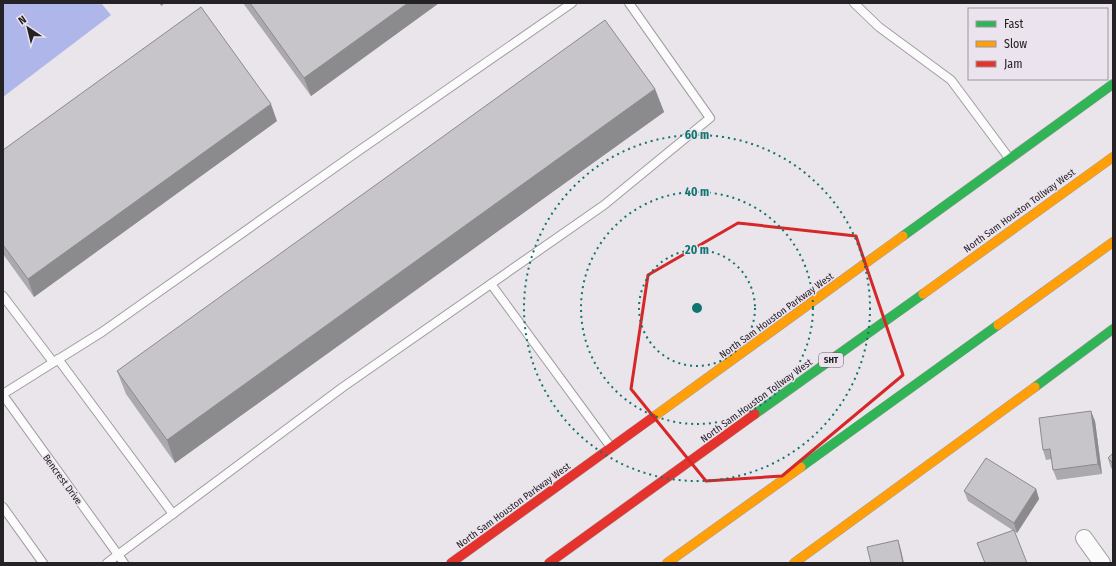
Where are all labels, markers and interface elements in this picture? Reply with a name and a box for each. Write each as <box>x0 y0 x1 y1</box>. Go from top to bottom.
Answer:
north arrow <box>8 8 48 48</box>
legend <box>968 8 1108 80</box>
text: N <box>16 13 29 27</box>
text: Fast <box>1004 17 1023 31</box>
text: Slow <box>1004 37 1027 51</box>
text: Jam <box>1004 57 1022 71</box>
text: 60 m <box>685 128 709 142</box>
street label: North Sam Houston Tollway West <box>961 166 1078 255</box>
text: 40 m <box>685 185 709 199</box>
text: 20 m <box>684 243 709 257</box>
street label: North Sam Houston Parkway West <box>717 270 837 361</box>
centre of rings <box>690 301 704 315</box>
road number: SHT <box>819 353 843 367</box>
street label: North Sam Houston Tollway West <box>698 356 815 445</box>
street label: Bencrest Drive <box>40 452 84 507</box>
street label: North Sam Houston Parkway West <box>454 460 574 551</box>

